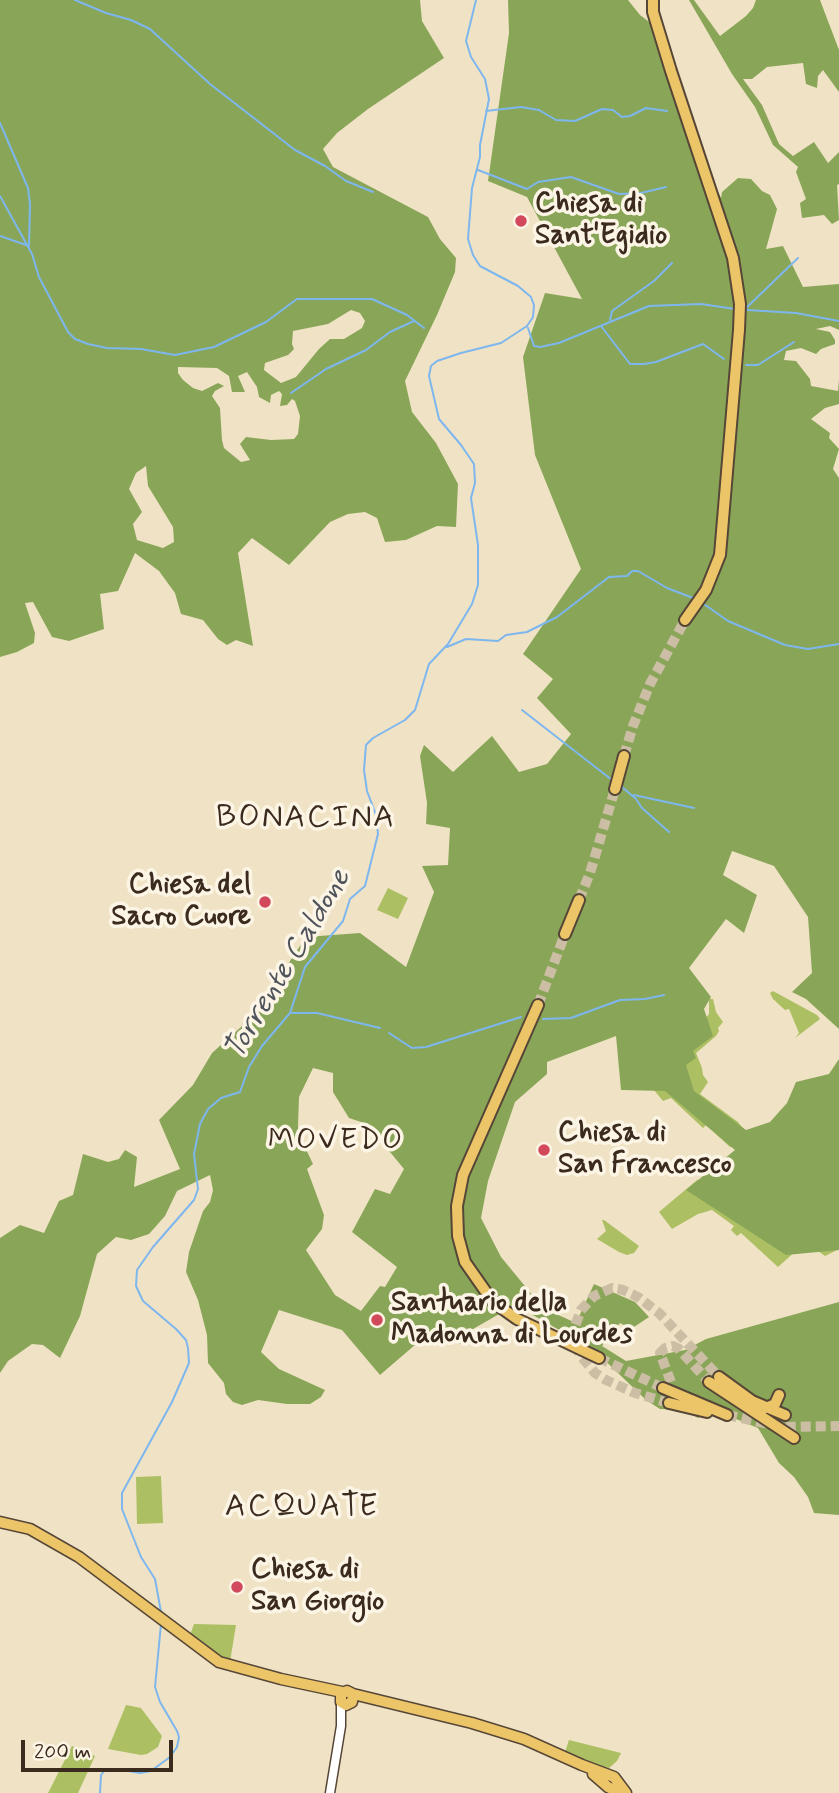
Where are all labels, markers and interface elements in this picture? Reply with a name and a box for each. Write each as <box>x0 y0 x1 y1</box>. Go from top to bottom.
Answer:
place label: Chiesa di Sant'Egidio <box>535 188 667 254</box>
marker: Chiesa di Sant'Egidio <box>513 213 529 229</box>
district label: BONACINA <box>222 800 390 838</box>
water label: Torrente Caldone <box>218 863 360 1067</box>
place label: Chiesa del Sacro Cuore <box>111 869 251 935</box>
marker: Chiesa del Sacro Cuore <box>257 894 273 910</box>
place label: Chiesa di San Francesco <box>558 1117 732 1183</box>
district label: MOVEDO <box>267 1124 405 1160</box>
marker: Chiesa di San Francesco <box>536 1142 552 1158</box>
place label: Santuario della Madonna di Lourdes <box>391 1287 633 1353</box>
marker: Santuario della Madonna di Lourdes <box>369 1312 385 1328</box>
district label: ACQUATE <box>223 1489 381 1527</box>
place label: Chiesa di San Giorgio <box>251 1554 384 1620</box>
marker: Chiesa di San Giorgio <box>229 1579 245 1595</box>
scale bar <box>24 1727 177 1771</box>
text: 200 m <box>34 1738 91 1766</box>

